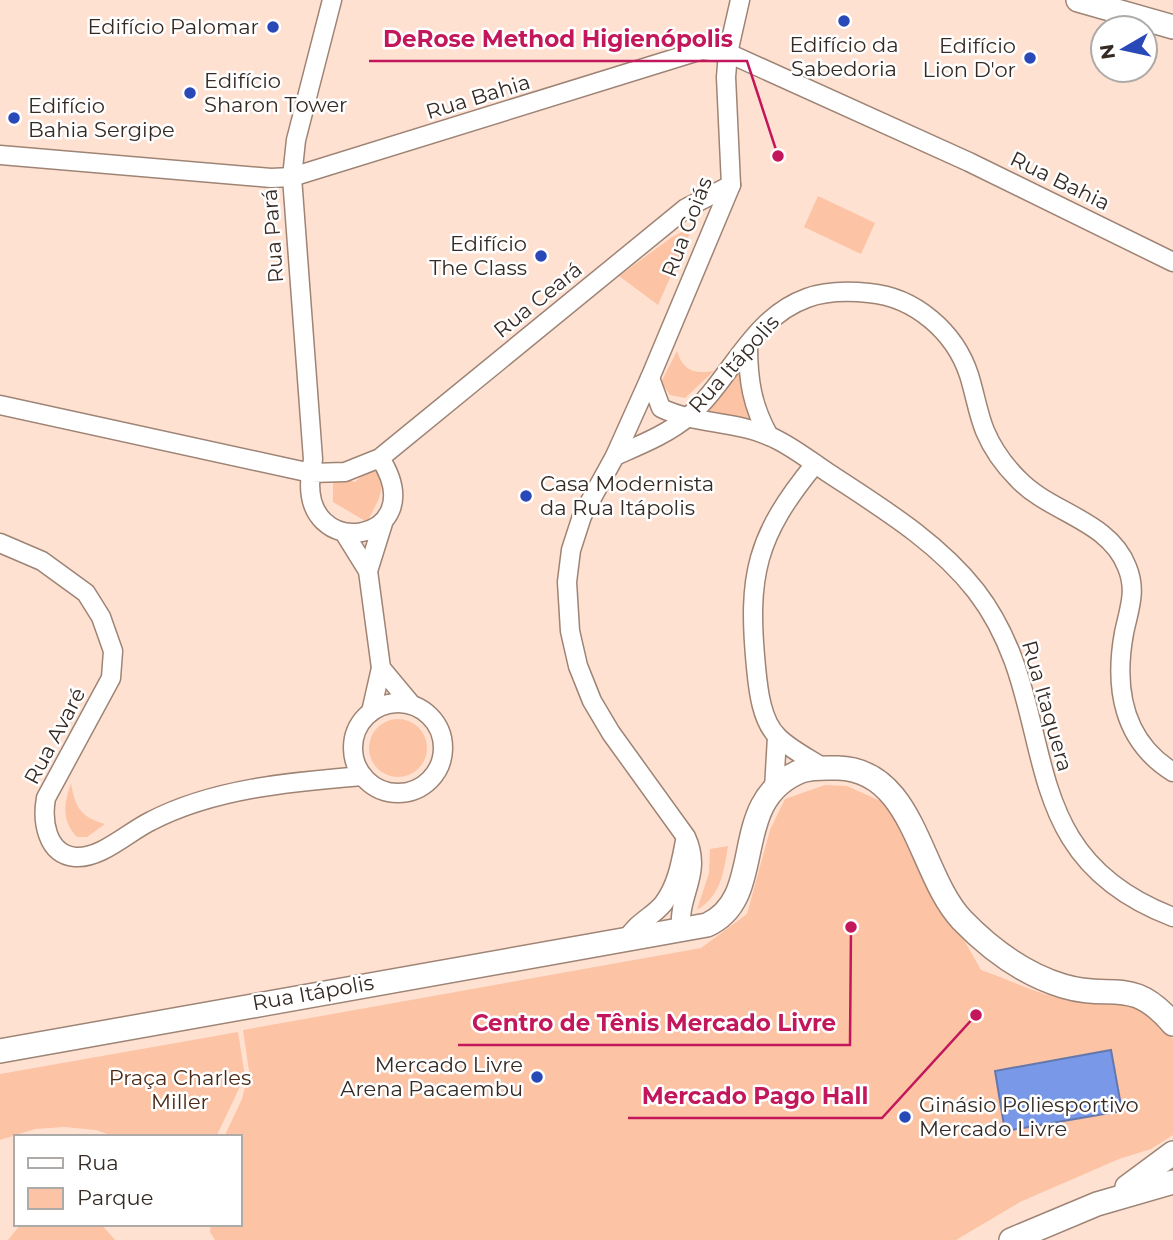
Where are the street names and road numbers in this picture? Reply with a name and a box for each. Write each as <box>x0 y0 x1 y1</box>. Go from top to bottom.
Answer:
street label: Rua Bahia <box>423 69 533 124</box>
street label: Rua Bahia <box>1006 146 1114 215</box>
street label: Rua Goiás <box>656 173 717 280</box>
street label: Rua Pará <box>257 188 288 284</box>
street label: Rua Ceará <box>489 256 587 343</box>
street label: Rua Itápolis <box>683 310 784 418</box>
street label: Rua Itaquera <box>1017 638 1078 774</box>
street label: Rua Avaré <box>19 683 90 788</box>
street label: Rua Itápolis <box>250 970 376 1015</box>

